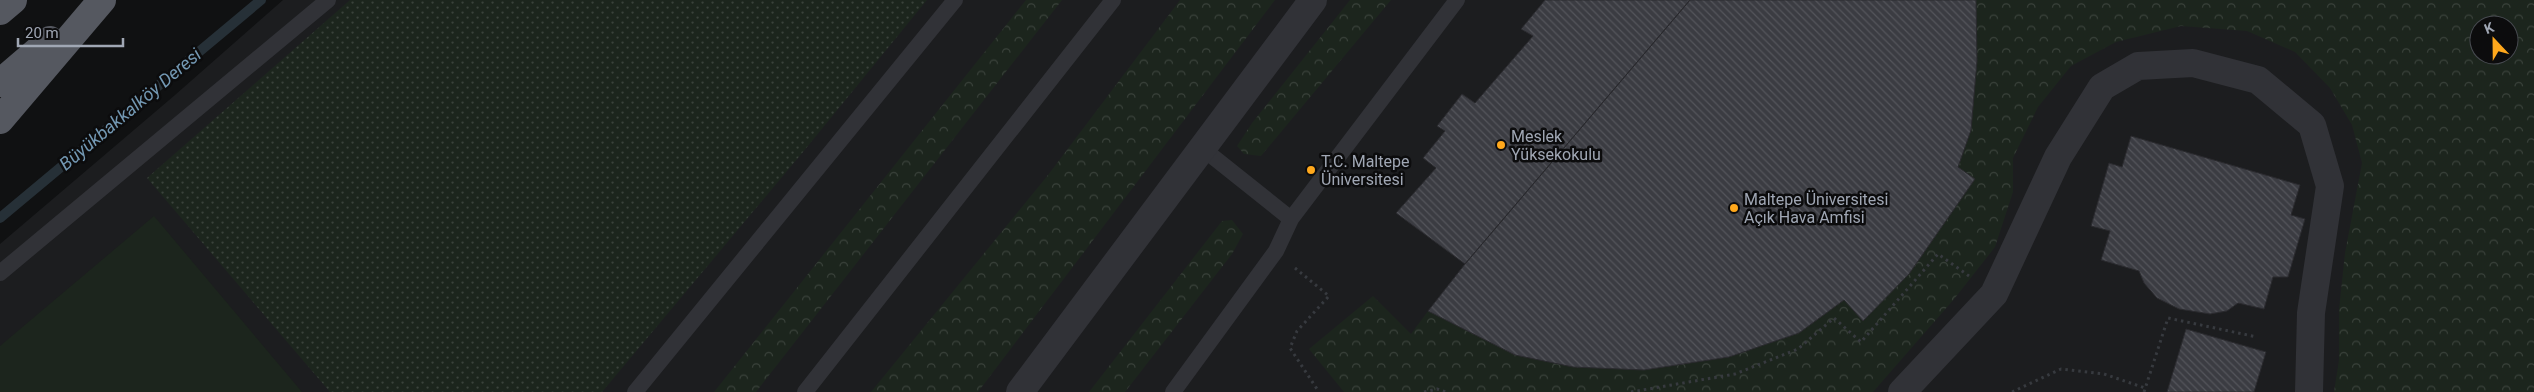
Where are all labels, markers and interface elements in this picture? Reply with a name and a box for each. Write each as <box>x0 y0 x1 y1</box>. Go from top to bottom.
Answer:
scale bar <box>18 15 122 47</box>
north arrow <box>2469 15 2519 65</box>
text: K <box>2482 19 2496 37</box>
text: 20 m <box>25 24 59 42</box>
water label: Büyükbakkalköy Deresi <box>55 43 206 174</box>
place label: Meslek Yüksekokulu <box>1511 127 1601 164</box>
marker: Meslek Yüksekokulu <box>1495 139 1507 151</box>
place label: T.C. Maltepe Üniversitesi <box>1321 152 1409 189</box>
marker: T.C. Maltepe Üniversitesi <box>1305 164 1317 176</box>
place label: Maltepe Üniversitesi Açık Hava Amfisi <box>1744 190 1888 227</box>
marker: Maltepe Üniversitesi Açık Hava Amfisi <box>1728 202 1740 214</box>

